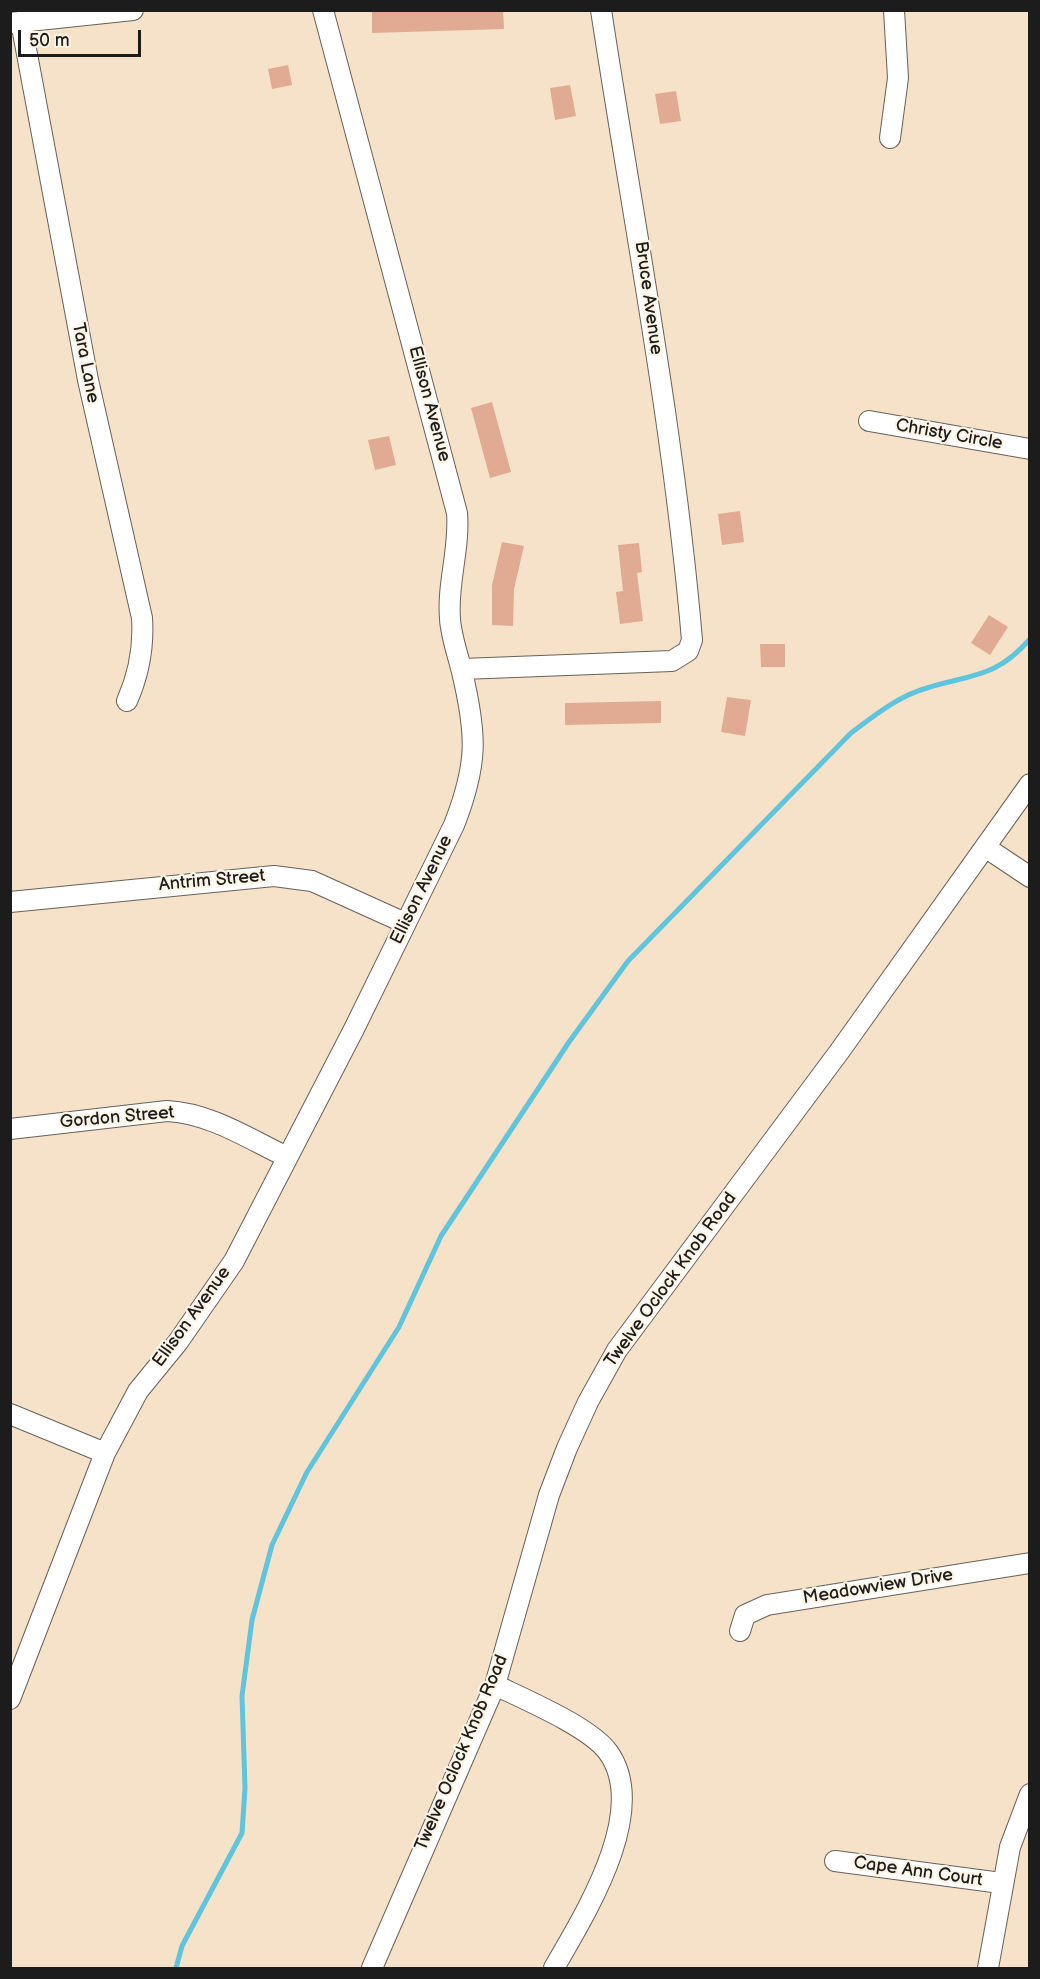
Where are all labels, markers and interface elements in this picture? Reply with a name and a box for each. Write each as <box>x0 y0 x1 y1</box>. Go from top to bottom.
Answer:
scale bar <box>21 18 144 56</box>
text: 50 m <box>29 30 70 51</box>
street label: Bruce Avenue <box>629 240 667 356</box>
street label: Tara Lane <box>67 321 103 405</box>
street label: Ellison Avenue <box>403 344 455 464</box>
street label: Christy Circle <box>894 415 1004 455</box>
street label: Ellison Avenue <box>386 832 458 948</box>
street label: Antrim Street <box>158 866 266 896</box>
street label: Gordon Street <box>59 1102 175 1134</box>
street label: Twelve Oclock Knob Road <box>600 1188 742 1372</box>
street label: Ellison Avenue <box>148 1263 236 1371</box>
street label: Meadowview Drive <box>801 1564 955 1610</box>
street label: Twelve Oclock Knob Road <box>411 1652 513 1854</box>
street label: Cape Ann Court <box>852 1852 984 1892</box>

